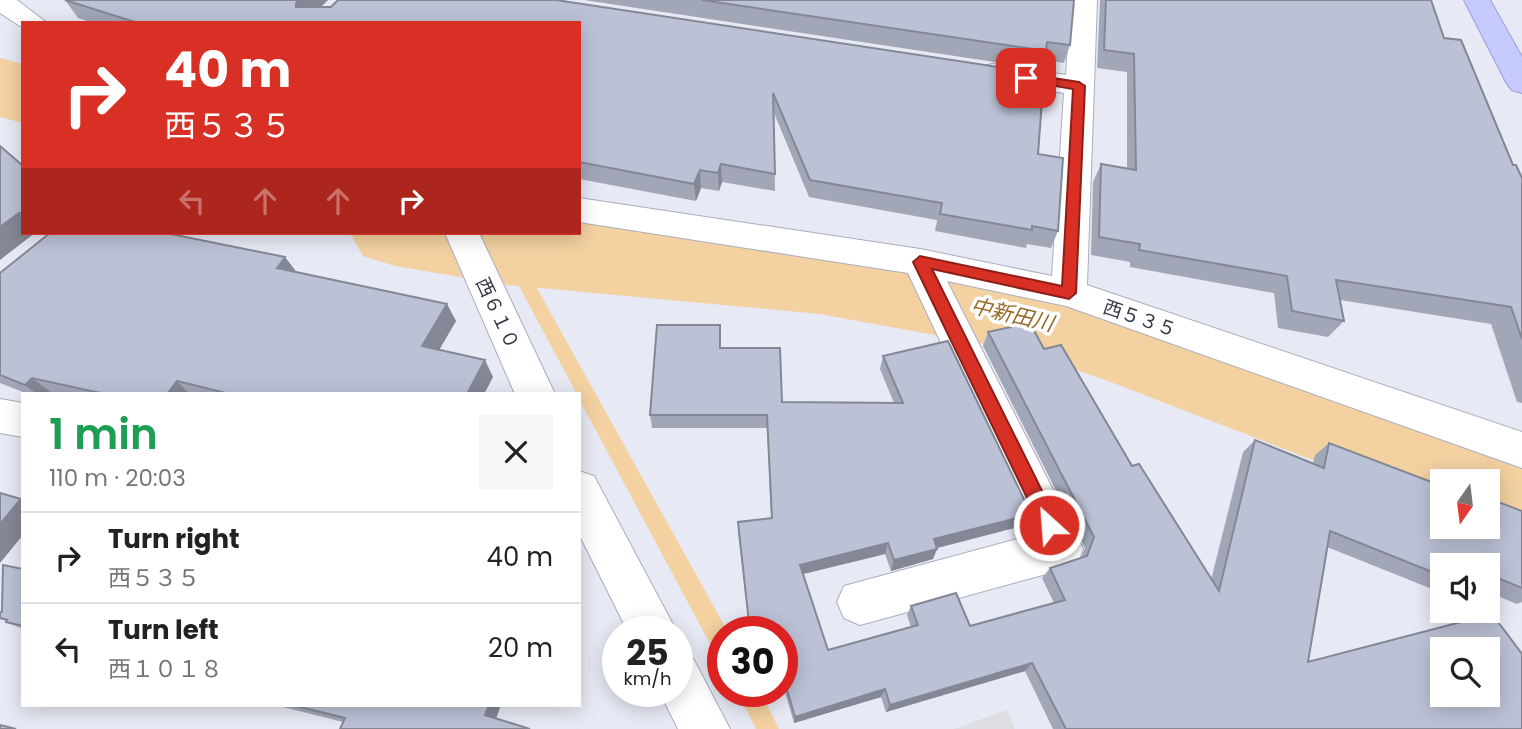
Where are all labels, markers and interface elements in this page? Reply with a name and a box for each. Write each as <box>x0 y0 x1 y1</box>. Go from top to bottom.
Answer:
text: 40 m <box>164 36 291 104</box>
pin <box>996 48 1056 108</box>
icon: right <box>49 49 140 140</box>
icon: arrive <box>1007 59 1045 97</box>
text: 西５３５ <box>164 103 292 148</box>
icon: left <box>173 182 211 220</box>
icon: ahead <box>246 182 284 220</box>
icon: ahead <box>319 182 357 220</box>
icon: right <box>392 182 430 220</box>
street label: 西６１０ <box>469 273 526 353</box>
water label: 中新田川 <box>968 291 1058 339</box>
street label: 西５３５ <box>1100 293 1180 344</box>
text: 1 min <box>49 405 158 464</box>
button: close <box>479 415 553 489</box>
text: 110 m · 20:03 <box>49 462 186 494</box>
north arrow <box>1430 469 1500 539</box>
map controls <box>1430 469 1500 707</box>
position arrow <box>1012 488 1086 562</box>
text: Turn right <box>108 521 240 557</box>
icon: right <box>49 539 87 577</box>
text: 40 m <box>487 539 553 575</box>
button: sound <box>1430 553 1500 623</box>
text: 西５３５ <box>108 562 200 594</box>
text: Turn left <box>108 612 219 648</box>
speed limit sign: 30 <box>707 616 798 707</box>
text: 25 <box>626 628 669 677</box>
icon: left <box>49 630 87 668</box>
text: 20 m <box>488 630 553 666</box>
button: search <box>1430 637 1500 707</box>
text: 西１０１８ <box>108 653 223 685</box>
text: km/h <box>624 666 671 691</box>

